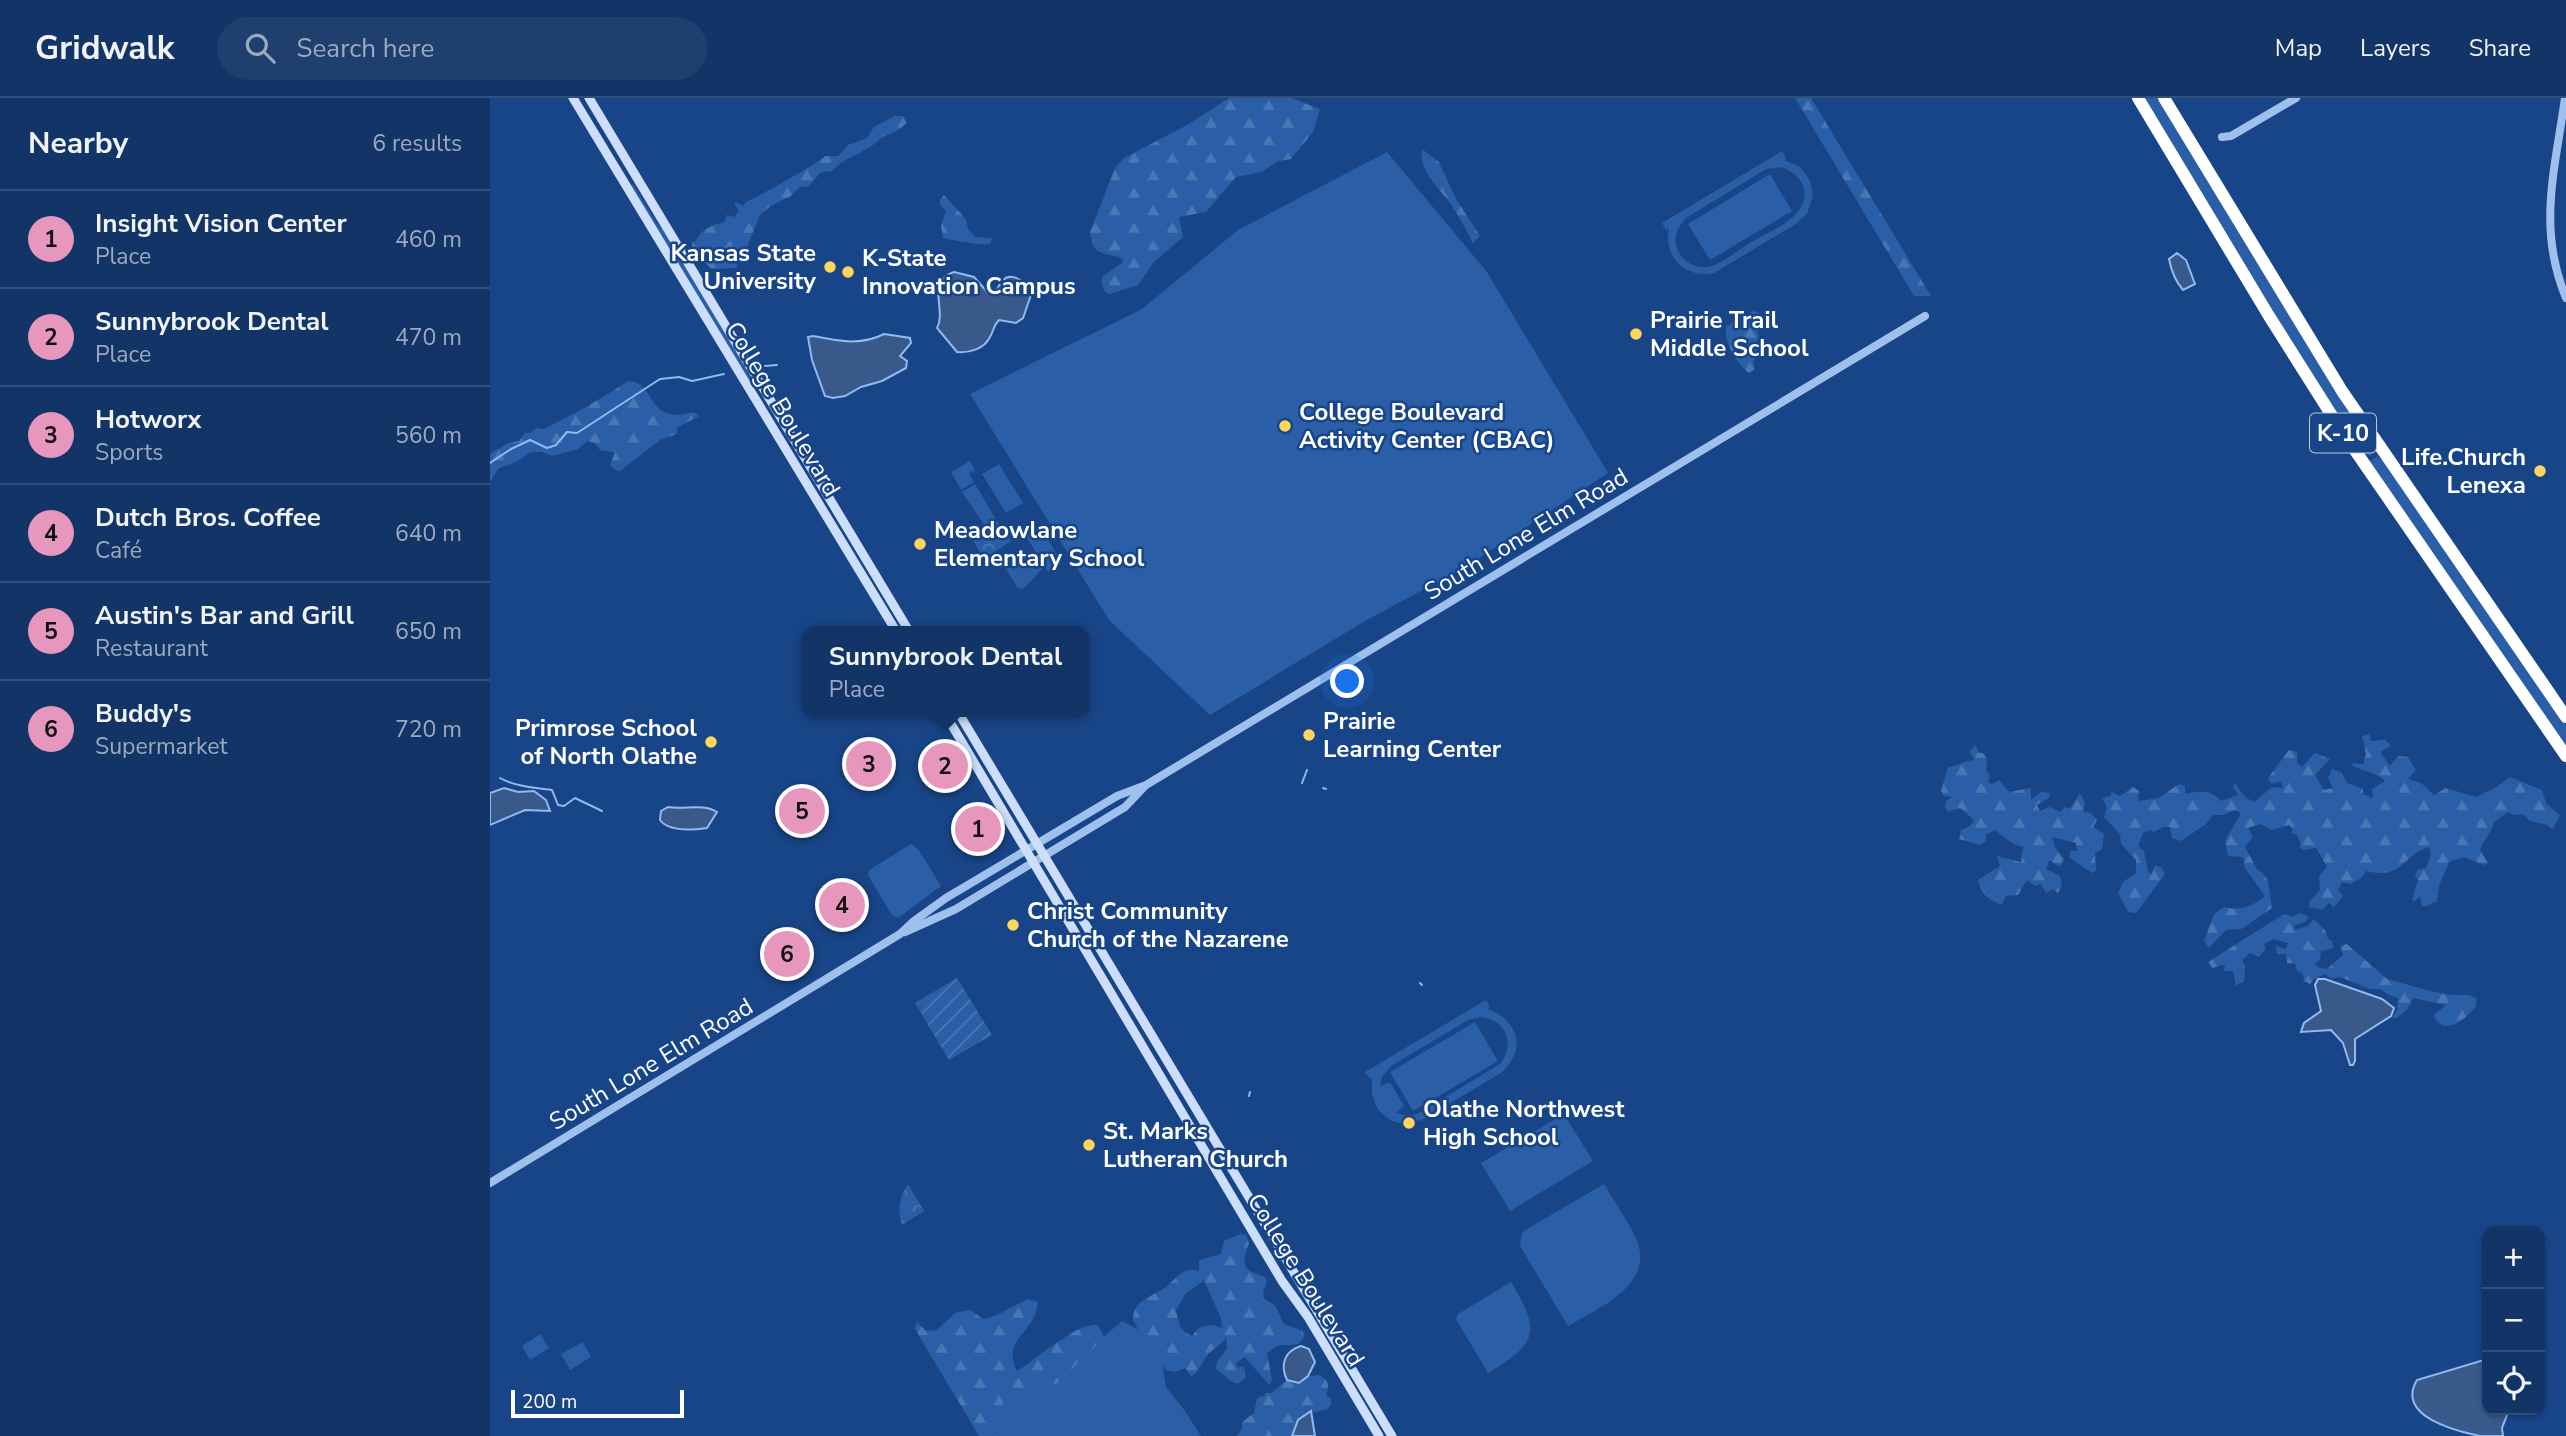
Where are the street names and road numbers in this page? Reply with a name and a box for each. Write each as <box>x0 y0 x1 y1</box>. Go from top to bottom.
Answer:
street label: College Boulevard <box>718 316 848 502</box>
road number: K-10 <box>2310 414 2376 452</box>
street label: South Lone Elm Road <box>1418 460 1634 608</box>
street label: South Lone Elm Road <box>543 990 759 1138</box>
street label: College Boulevard <box>1240 1187 1372 1373</box>

